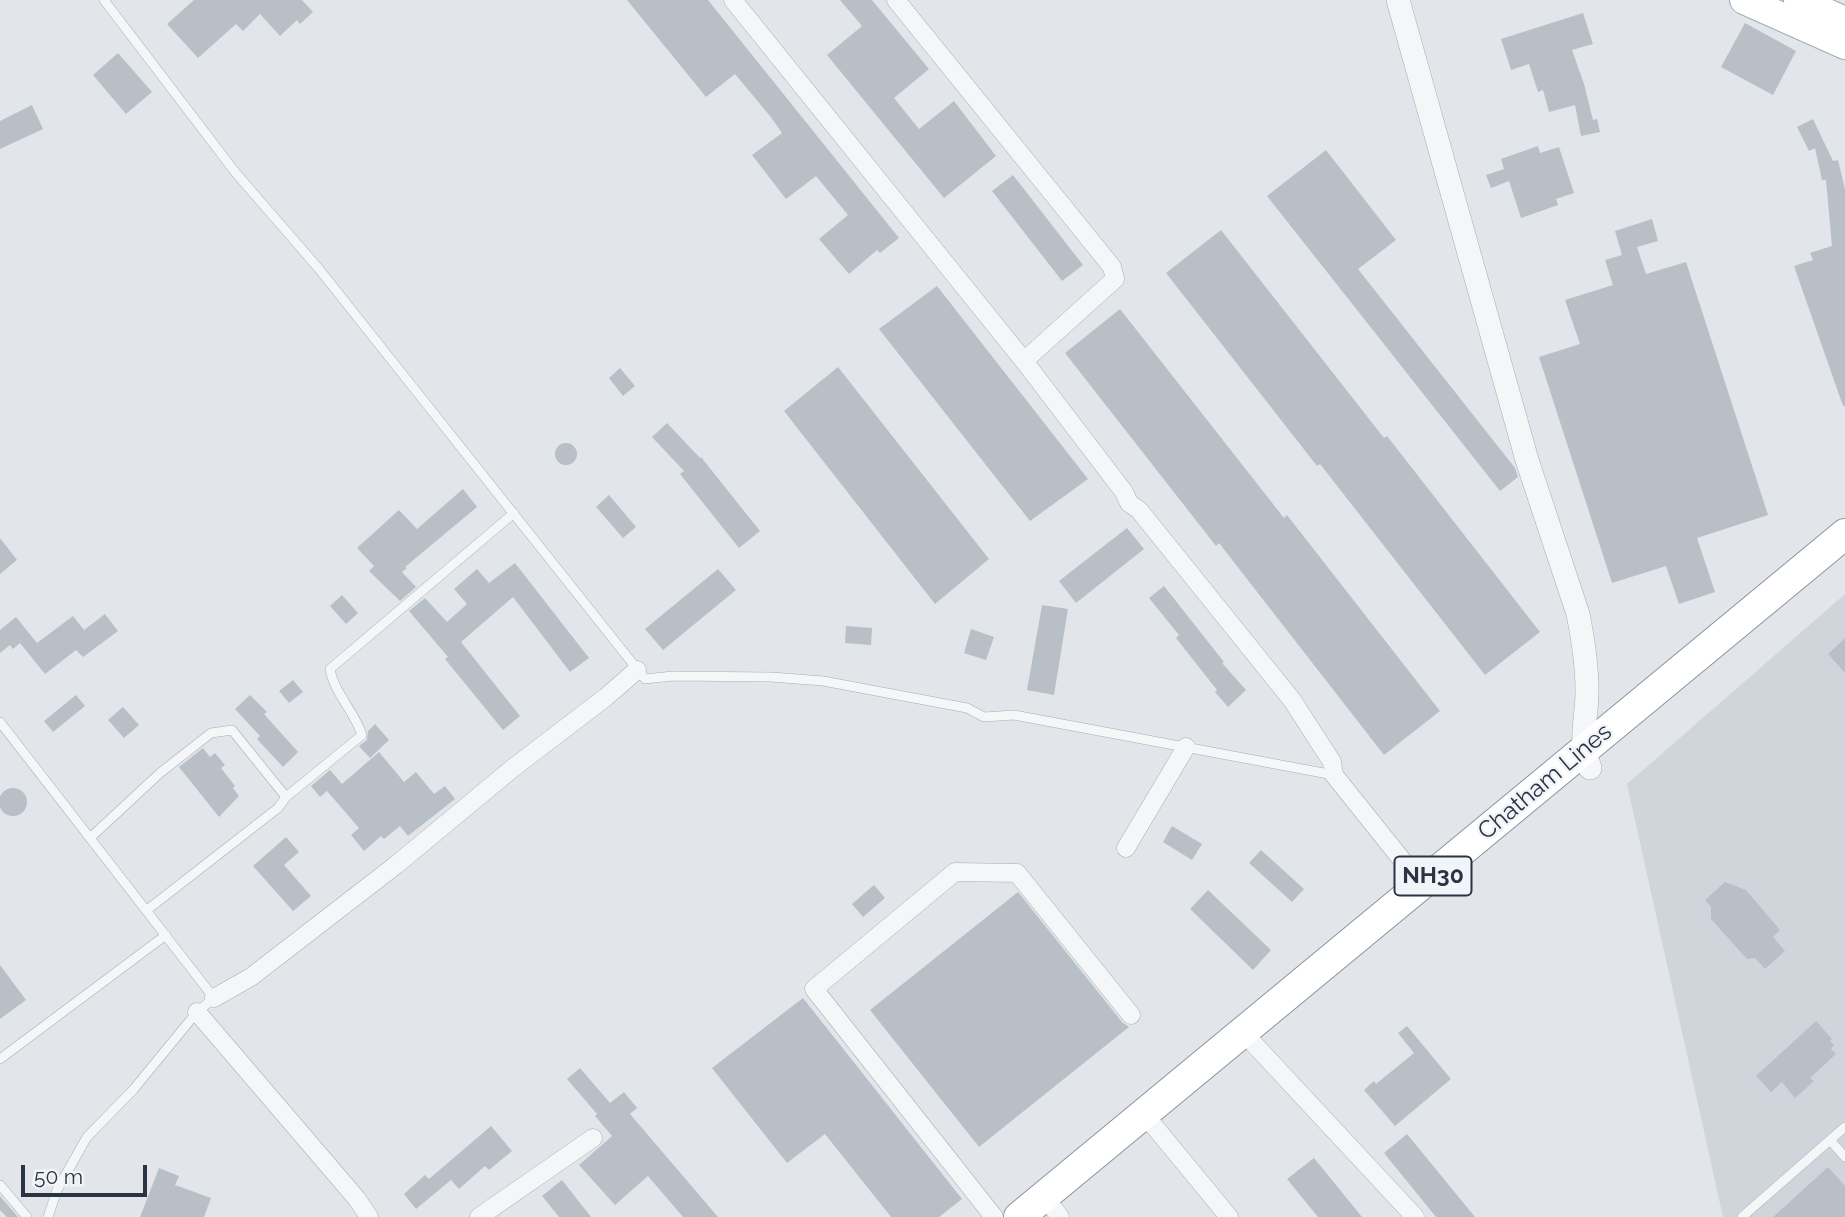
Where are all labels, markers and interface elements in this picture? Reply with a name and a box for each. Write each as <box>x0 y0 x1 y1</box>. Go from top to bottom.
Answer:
street label: Chatham Lines <box>1472 718 1618 846</box>
road number: NH30 <box>1394 856 1472 896</box>
scale bar <box>24 1150 150 1194</box>
text: 50 m <box>34 1164 83 1189</box>

